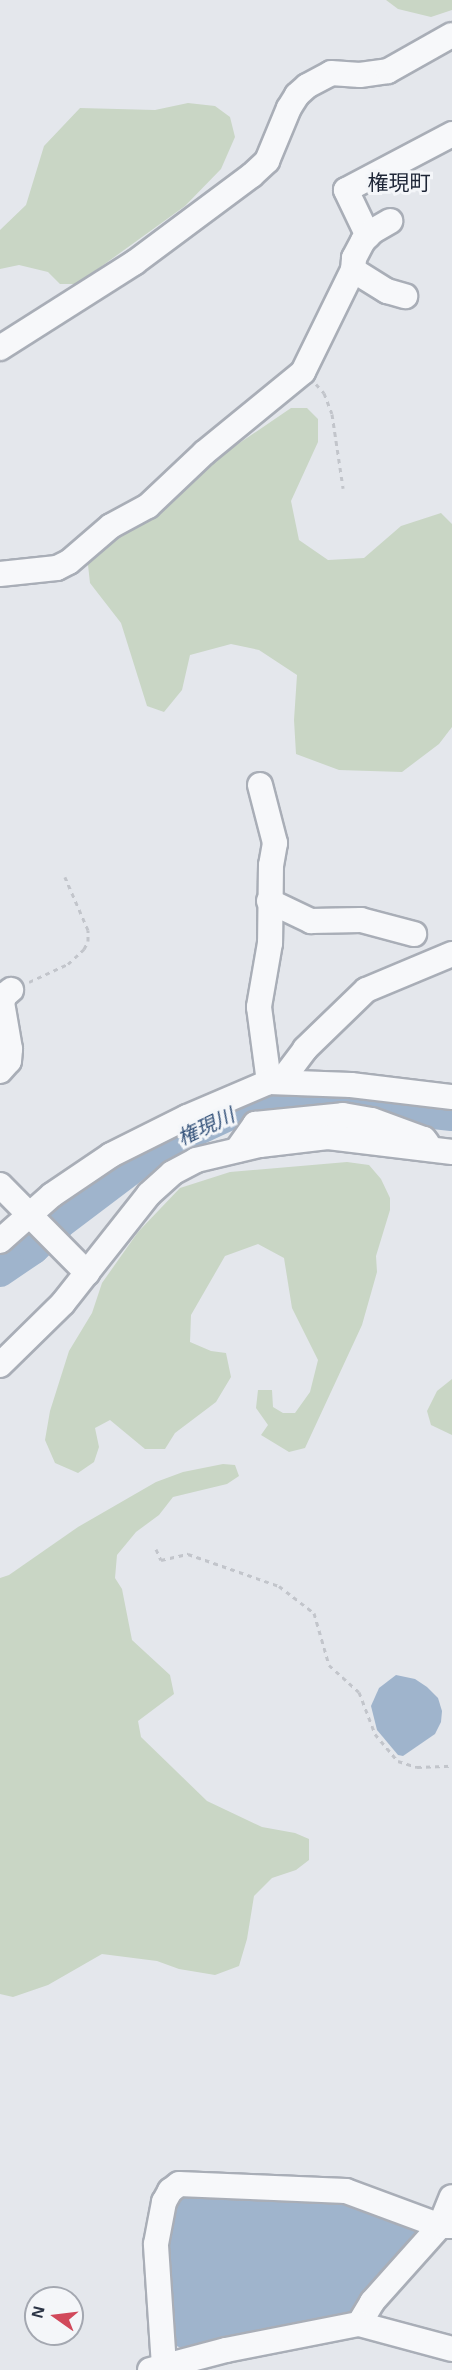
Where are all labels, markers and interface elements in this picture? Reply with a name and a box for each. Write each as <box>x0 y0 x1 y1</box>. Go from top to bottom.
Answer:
district label: 権現町 <box>368 170 430 196</box>
water label: 権現川 <box>174 1103 238 1151</box>
north arrow <box>24 2286 84 2346</box>
text: N <box>28 2304 48 2320</box>

